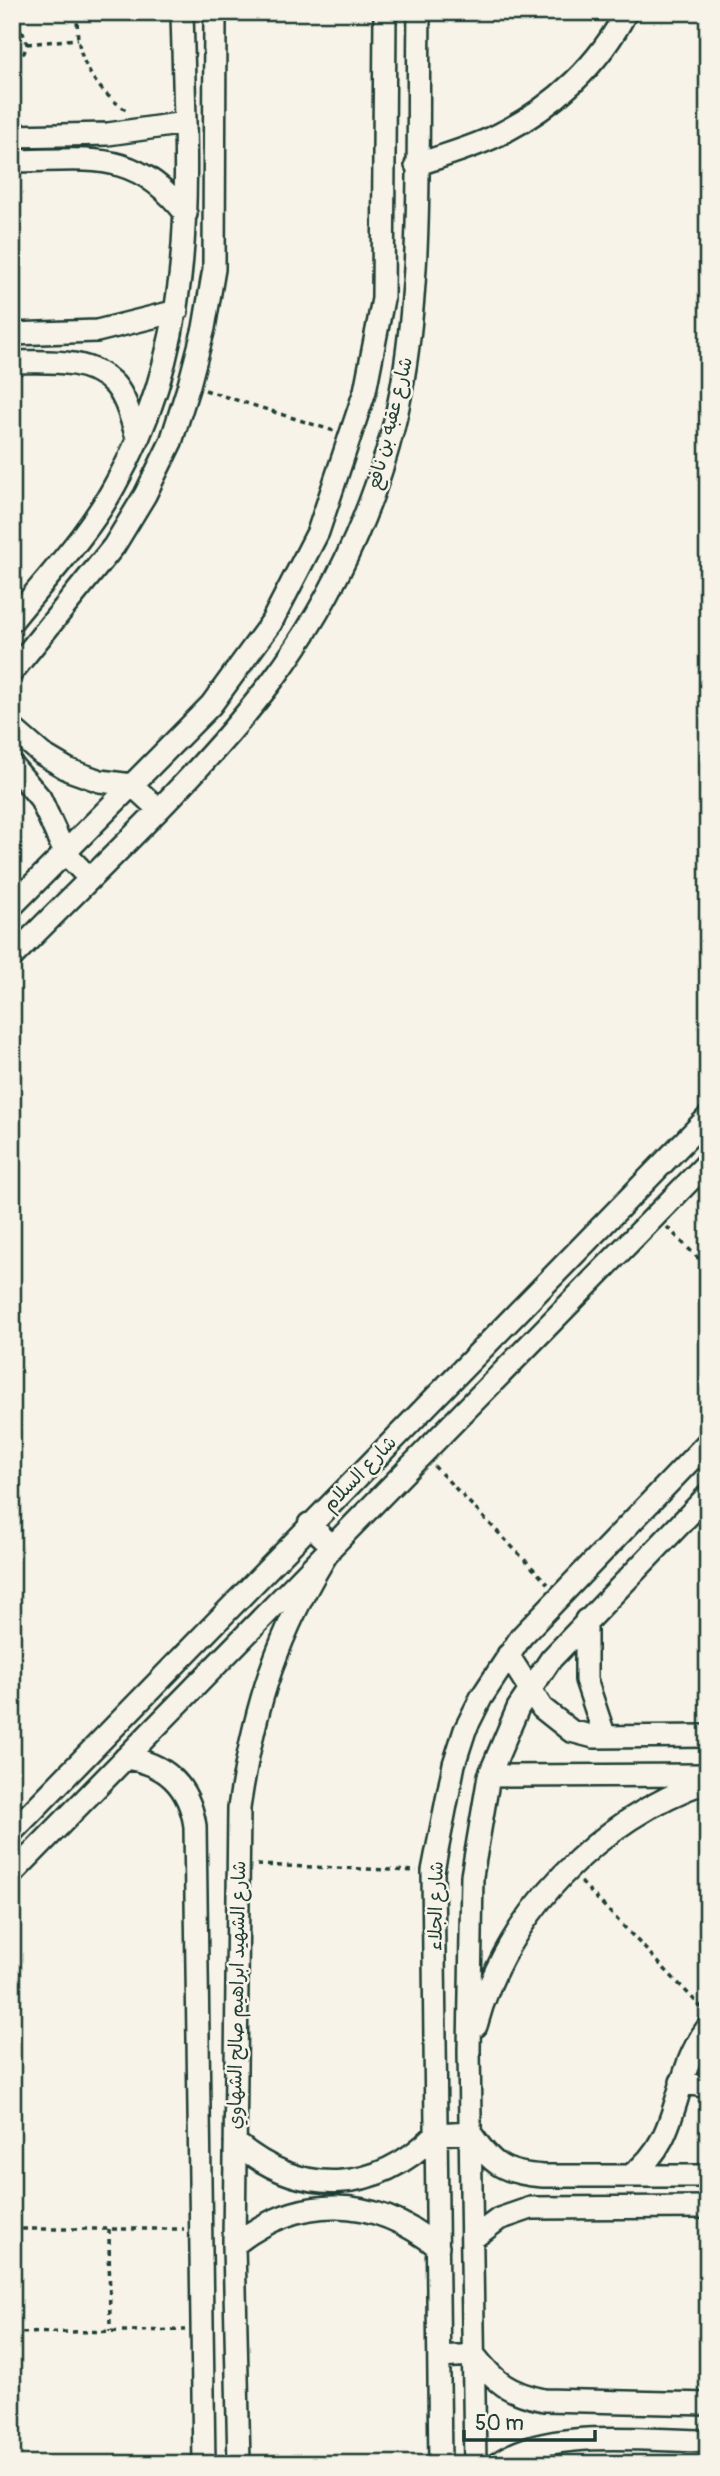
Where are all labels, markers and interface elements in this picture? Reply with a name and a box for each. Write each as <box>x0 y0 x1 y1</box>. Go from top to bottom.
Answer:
street label: شارع عقبه بن نافع <box>362 354 419 492</box>
street label: شارع السلام <box>318 1431 403 1518</box>
street label: شارع الشهيد ابراهيم صالح الشهاوي <box>223 1860 253 2130</box>
street label: شارع الجلاء <box>423 1861 450 1951</box>
scale bar <box>464 2399 596 2443</box>
text: 50 m <box>475 2410 524 2437</box>

